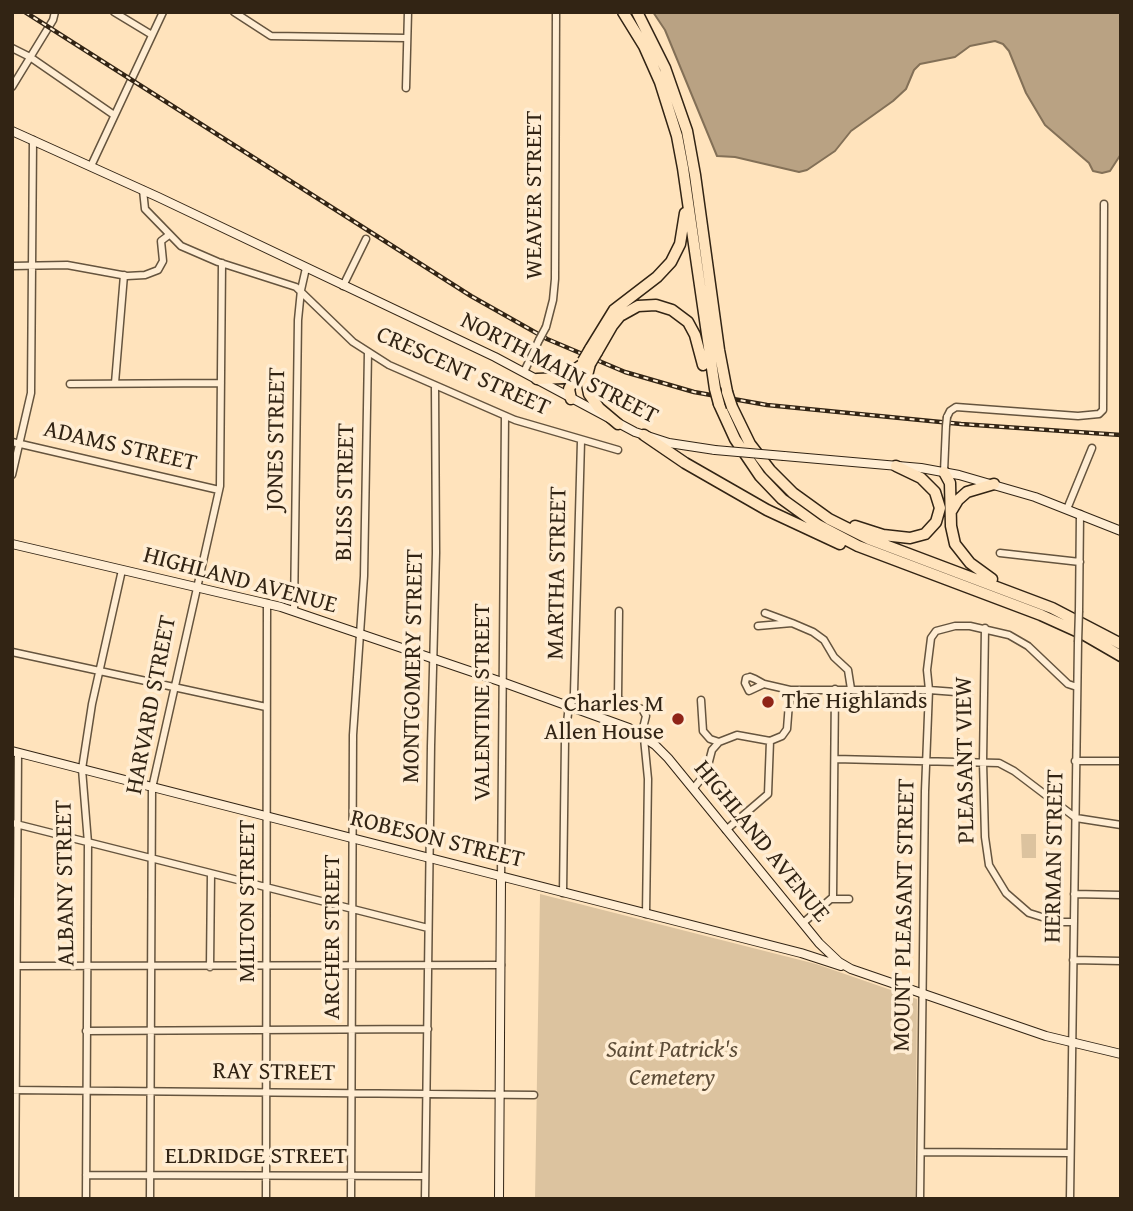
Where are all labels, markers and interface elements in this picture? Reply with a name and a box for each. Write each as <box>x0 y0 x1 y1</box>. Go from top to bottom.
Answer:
street label: WEAVER STREET <box>521 111 549 279</box>
street label: NORTH MAIN STREET <box>456 307 662 431</box>
street label: CRESCENT STREET <box>372 321 554 423</box>
street label: JONES STREET <box>261 367 293 511</box>
street label: ADAMS STREET <box>41 415 199 479</box>
street label: BLISS STREET <box>330 423 362 561</box>
street label: MARTHA STREET <box>542 486 574 660</box>
street label: HIGHLAND AVENUE <box>140 541 340 621</box>
street label: MONTGOMERY STREET <box>398 549 430 783</box>
street label: VALENTINE STREET <box>469 603 497 801</box>
street label: HARVARD STREET <box>121 613 183 797</box>
street label: PLEASANT VIEW <box>950 676 982 844</box>
place label: The Highlands <box>782 688 927 716</box>
place label: Charles M Allen House <box>544 691 664 747</box>
marker: The Highlands <box>760 694 776 710</box>
marker: Charles M Allen House <box>670 711 686 727</box>
street label: HIGHLAND AVENUE <box>687 755 835 929</box>
street label: HERMAN STREET <box>1039 769 1071 943</box>
street label: MOUNT PLEASANT STREET <box>888 778 922 1052</box>
street label: ALBANY STREET <box>50 799 82 967</box>
street label: ROBESON STREET <box>347 804 527 876</box>
street label: MILTON STREET <box>234 820 262 982</box>
street label: ARCHER STREET <box>319 854 347 1020</box>
park label: Saint Patrick's Cemetery <box>606 1037 738 1093</box>
street label: RAY STREET <box>212 1058 336 1088</box>
street label: ELDRIDGE STREET <box>165 1143 347 1171</box>

